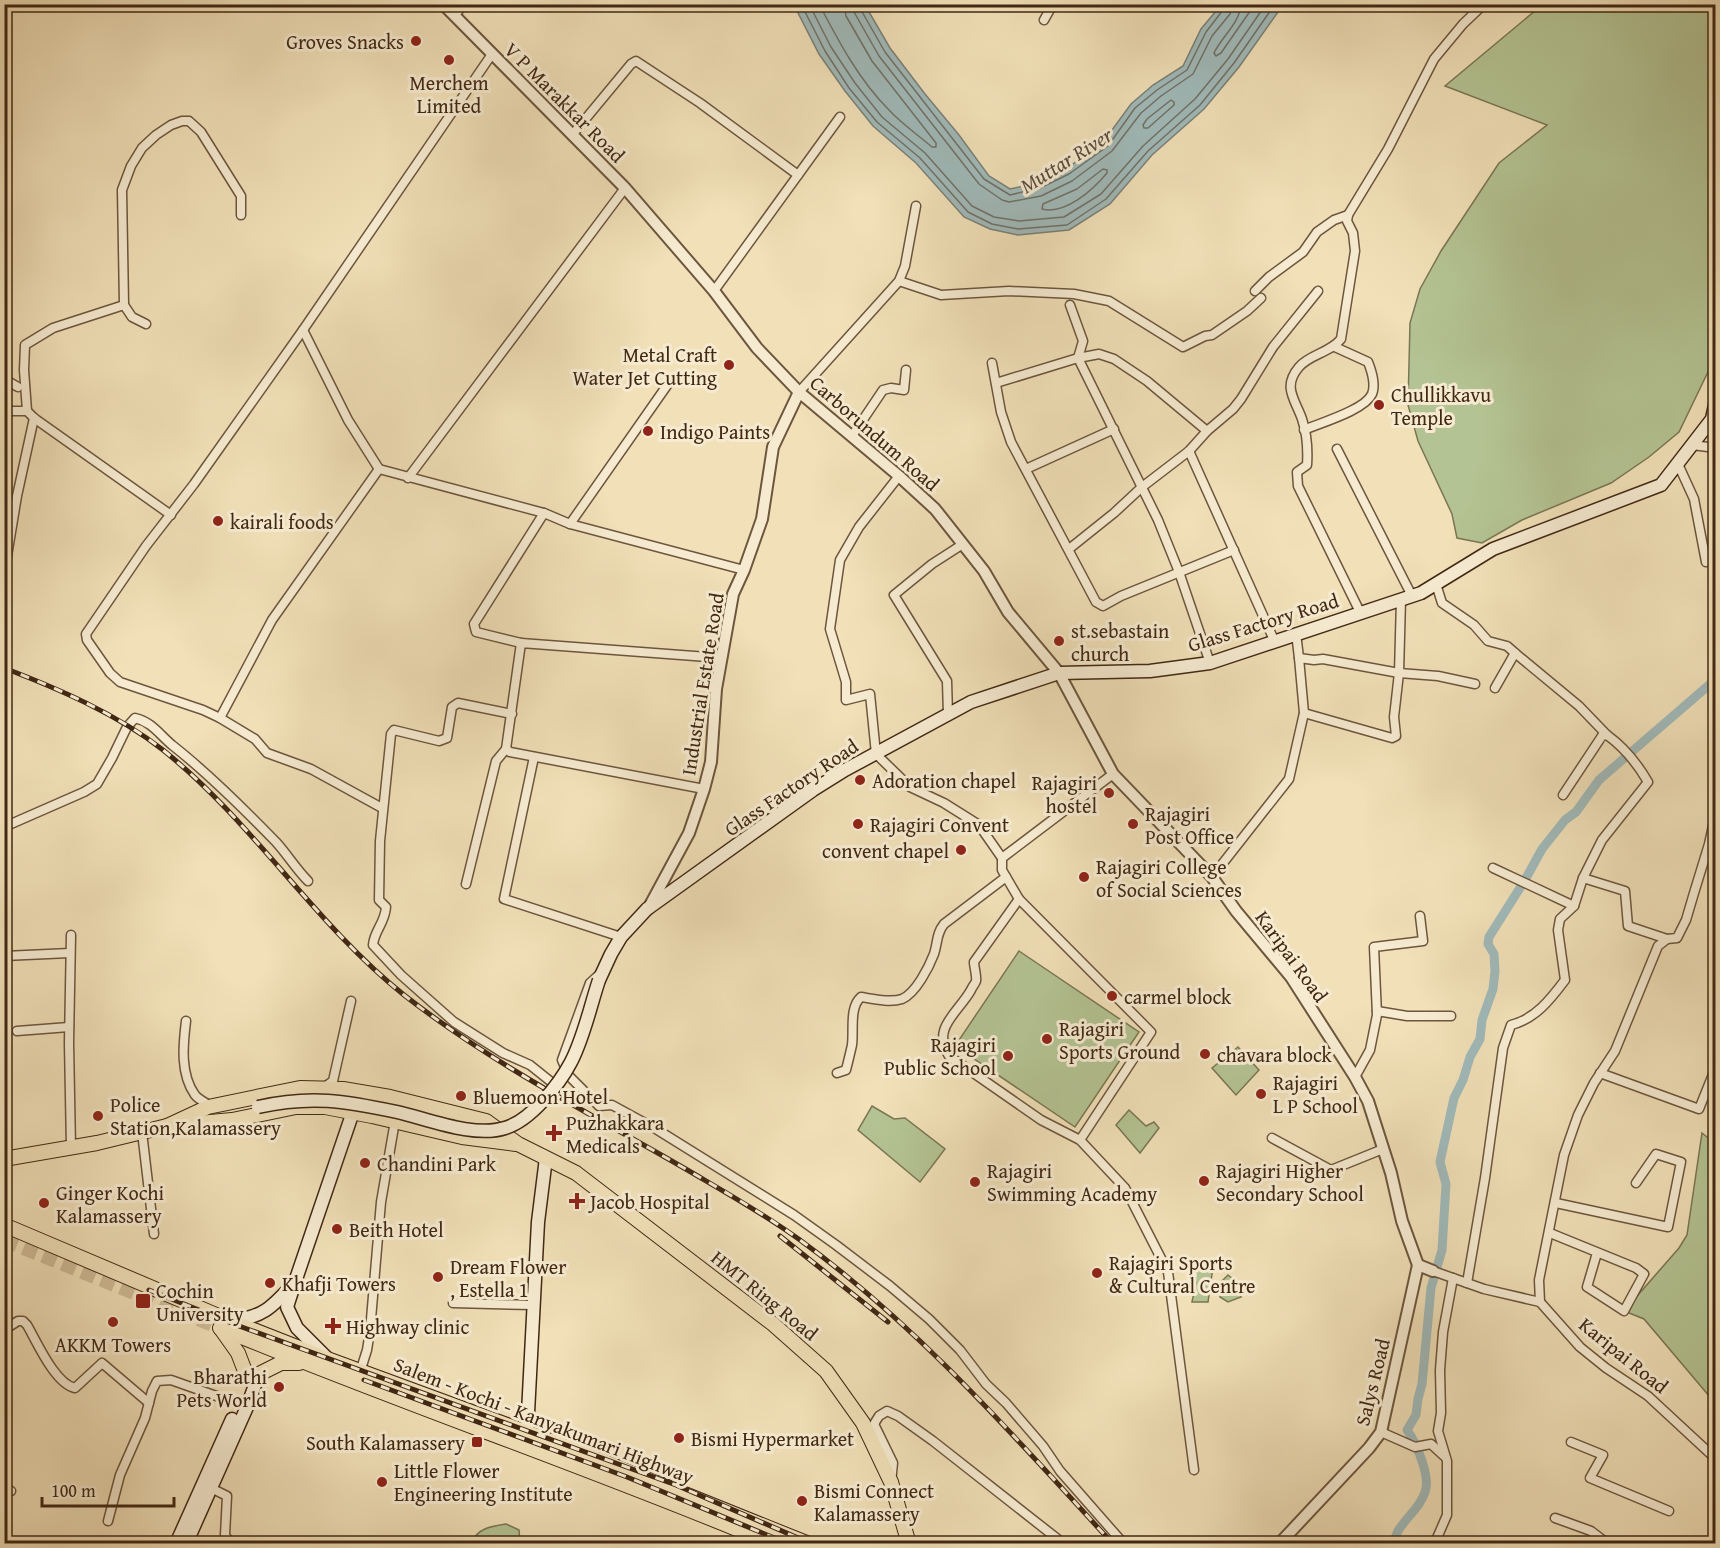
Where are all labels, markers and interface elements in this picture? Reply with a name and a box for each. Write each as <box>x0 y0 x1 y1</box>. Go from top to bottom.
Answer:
place label: Groves Snacks <box>286 27 404 56</box>
marker: Groves Snacks <box>409 34 423 48</box>
street label: V P Marakkar Road <box>498 35 632 169</box>
marker: Merchem Limited <box>442 53 456 67</box>
place label: Merchem Limited <box>409 68 489 120</box>
water label: Muttar River <box>1014 119 1119 201</box>
place label: Metal Craft Water Jet Cutting <box>572 340 717 392</box>
marker: Metal Craft Water Jet Cutting <box>722 358 736 372</box>
street label: Carborundum Road <box>804 368 946 498</box>
place label: Chullikkavu Temple <box>1391 380 1491 432</box>
marker: Chullikkavu Temple <box>1372 398 1386 412</box>
place label: Indigo Paints <box>660 417 770 446</box>
marker: Indigo Paints <box>641 424 655 438</box>
place label: kairali foods <box>230 507 334 536</box>
marker: kairali foods <box>211 514 225 528</box>
street label: Glass Factory Road <box>1184 585 1342 659</box>
street label: Industrial Estate Road <box>673 590 731 777</box>
place label: st.sebastain church <box>1071 616 1169 668</box>
marker: st.sebastain church <box>1052 634 1066 648</box>
street label: Glass Factory Road <box>718 731 864 843</box>
place label: Adoration chapel <box>872 766 1016 795</box>
place label: Rajagiri hostel <box>1032 768 1097 820</box>
marker: Adoration chapel <box>853 773 867 787</box>
marker: Rajagiri hostel <box>1102 786 1116 800</box>
place label: Rajagiri Post Office <box>1145 799 1234 851</box>
place label: Rajagiri Convent <box>870 810 1009 839</box>
marker: Rajagiri Convent <box>851 817 865 831</box>
marker: Rajagiri Post Office <box>1126 817 1140 831</box>
place label: convent chapel <box>822 836 949 865</box>
marker: convent chapel <box>954 843 968 857</box>
place label: Rajagiri College of Social Sciences <box>1096 852 1242 904</box>
marker: Rajagiri College of Social Sciences <box>1077 870 1091 884</box>
street label: Karipai Road <box>1249 904 1335 1008</box>
place label: carmel block <box>1124 982 1232 1011</box>
marker: carmel block <box>1105 989 1119 1003</box>
place label: Rajagiri Sports Ground <box>1059 1014 1180 1066</box>
place label: Rajagiri Public School <box>884 1030 996 1082</box>
marker: Rajagiri Sports Ground <box>1040 1032 1054 1046</box>
place label: chavara block <box>1217 1040 1333 1069</box>
marker: chavara block <box>1198 1047 1212 1061</box>
marker: Rajagiri Public School <box>1001 1049 1015 1063</box>
place label: Rajagiri L P School <box>1273 1068 1358 1120</box>
place label: Bluemoon Hotel <box>473 1082 608 1111</box>
marker: Rajagiri L P School <box>1254 1087 1268 1101</box>
marker: Bluemoon Hotel <box>454 1089 468 1103</box>
place label: Police Station,Kalamassery <box>110 1090 281 1142</box>
place label: Puzhakkara Medicals <box>566 1108 665 1160</box>
marker: Police Station,Kalamassery <box>91 1109 105 1123</box>
marker: Puzhakkara Medicals <box>547 1126 561 1140</box>
place label: Chandini Park <box>377 1149 497 1178</box>
marker: Chandini Park <box>358 1156 372 1170</box>
place label: Rajagiri Swimming Academy <box>987 1156 1157 1208</box>
place label: Rajagiri Higher Secondary School <box>1216 1156 1364 1208</box>
marker: Rajagiri Higher Secondary School <box>1197 1174 1211 1188</box>
marker: Rajagiri Swimming Academy <box>968 1175 982 1189</box>
place label: Ginger Kochi Kalamassery <box>56 1178 164 1230</box>
place label: Jacob Hospital <box>587 1187 710 1216</box>
marker: Jacob Hospital <box>568 1192 586 1210</box>
marker: Ginger Kochi Kalamassery <box>37 1196 51 1210</box>
place label: Beith Hotel <box>349 1215 444 1244</box>
marker: Beith Hotel <box>330 1222 344 1236</box>
street label: HMT Ring Road <box>705 1243 825 1347</box>
place label: Rajagiri Sports & Cultural Centre <box>1109 1248 1256 1300</box>
place label: Dream Flower , Estella 1 <box>450 1252 566 1304</box>
marker: Rajagiri Sports & Cultural Centre <box>1090 1266 1104 1280</box>
place label: Khafji Towers <box>282 1269 396 1298</box>
marker: Dream Flower , Estella 1 <box>431 1270 445 1284</box>
place label: Cochin University <box>156 1276 244 1328</box>
marker: Khafji Towers <box>263 1276 277 1290</box>
marker: Cochin University <box>134 1292 152 1310</box>
street label: Karipai Road <box>1573 1310 1675 1400</box>
place label: Highway clinic <box>346 1312 469 1341</box>
marker: AKKM Towers <box>106 1315 120 1329</box>
marker: Highway clinic <box>324 1317 342 1335</box>
place label: AKKM Towers <box>55 1330 171 1359</box>
street label: Salys Road <box>1347 1335 1397 1429</box>
street label: Salem - Kochi - Kanyakumari Highway <box>390 1349 698 1491</box>
place label: Bharathi Pets World <box>177 1362 267 1414</box>
marker: Bharathi Pets World <box>272 1380 286 1394</box>
place label: Bismi Hypermarket <box>691 1424 854 1453</box>
place label: South Kalamassery <box>306 1428 465 1457</box>
marker: Bismi Hypermarket <box>672 1431 686 1445</box>
marker: South Kalamassery <box>470 1435 484 1449</box>
place label: Little Flower Engineering Institute <box>394 1456 573 1508</box>
scale bar <box>42 1470 174 1508</box>
marker: Little Flower Engineering Institute <box>375 1475 389 1489</box>
place label: Bismi Connect Kalamassery <box>814 1476 934 1528</box>
text: 100 m <box>51 1477 96 1504</box>
marker: Bismi Connect Kalamassery <box>795 1494 809 1508</box>

